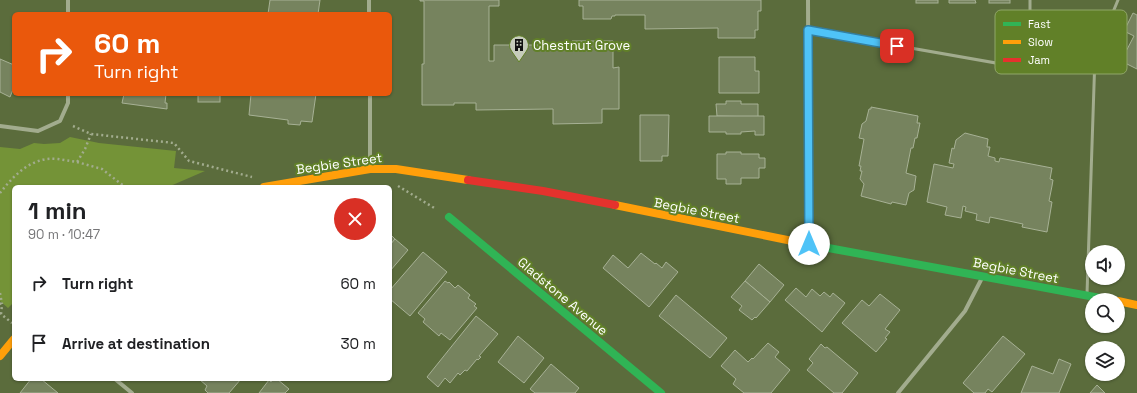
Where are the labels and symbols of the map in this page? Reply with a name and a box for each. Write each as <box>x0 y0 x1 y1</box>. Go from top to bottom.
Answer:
legend <box>995 10 1127 74</box>
text: Fast <box>1028 17 1051 31</box>
pin <box>880 29 914 63</box>
building icon: Chestnut Grove <box>508 34 530 62</box>
text: Slow <box>1028 35 1053 49</box>
place label: Chestnut Grove <box>533 37 630 54</box>
text: Jam <box>1028 53 1050 67</box>
street label: Begbie Street <box>295 149 383 178</box>
street label: Begbie Street <box>653 194 741 227</box>
position arrow <box>788 223 830 265</box>
street label: Gladstone Avenue <box>514 254 611 339</box>
street label: Begbie Street <box>972 254 1060 287</box>

